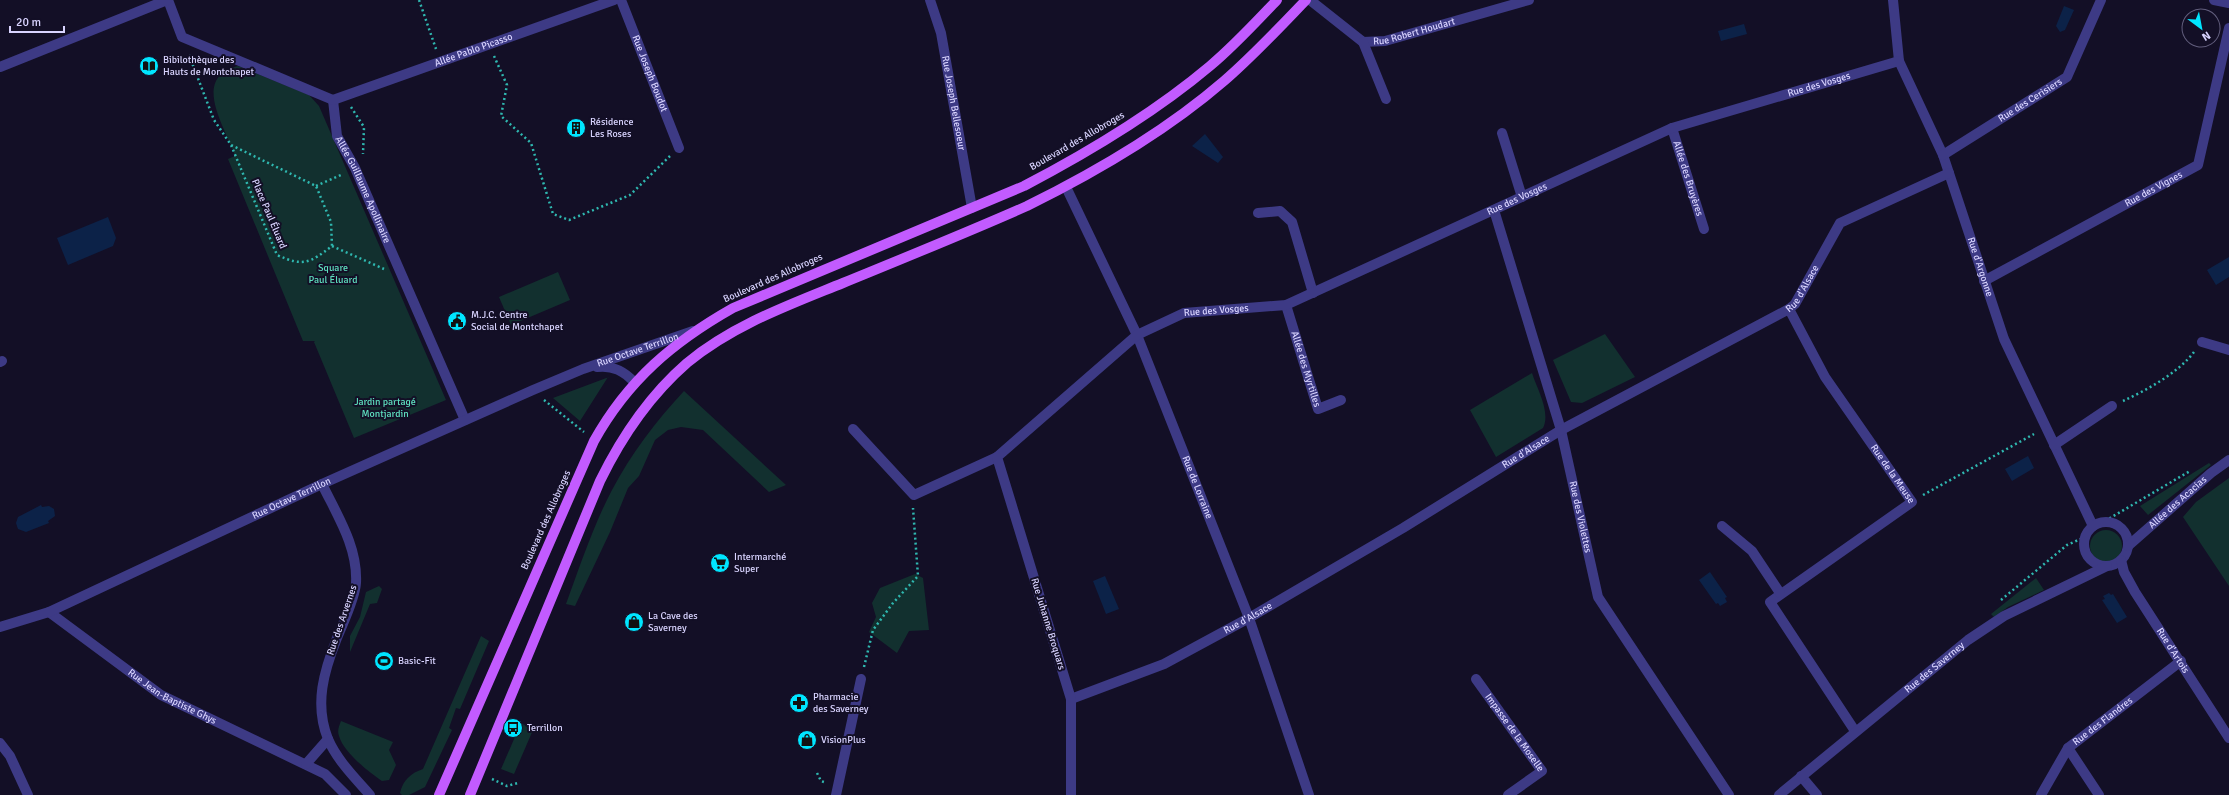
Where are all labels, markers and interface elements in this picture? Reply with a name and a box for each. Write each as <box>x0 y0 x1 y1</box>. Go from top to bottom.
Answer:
scale bar <box>10 8 64 34</box>
north arrow <box>2181 8 2221 48</box>
text: 20 m <box>16 15 41 30</box>
street label: Rue Robert Houdart <box>1373 15 1457 48</box>
text: N <box>2199 29 2213 44</box>
street label: Allée Pablo Picasso <box>433 31 514 69</box>
street label: Rue Joseph Boudot <box>629 34 670 114</box>
place label: Bibilothèque des Hauts de Montchapet <box>163 54 255 78</box>
library icon: Bibilothèque des Hauts de Montchapet <box>138 55 160 77</box>
street label: Rue Joseph Bellesoeur <box>939 55 968 152</box>
street label: Rue des Vosges <box>1786 69 1853 100</box>
street label: Rue des Cerisiers <box>1996 75 2065 125</box>
street label: Boulevard des Allobroges <box>1027 109 1127 173</box>
place label: Résidence Les Roses <box>590 116 633 140</box>
building icon: Résidence Les Roses <box>565 117 587 139</box>
street label: Allée Guillaume Apollinaire <box>332 134 393 245</box>
street label: Allée des Bruyères <box>1670 139 1706 218</box>
street label: Rue des Vignes <box>2123 168 2185 210</box>
street label: Place Paul Éluard <box>249 177 290 251</box>
street label: Rue des Vosges <box>1485 180 1549 218</box>
street label: Rue d'Argonne <box>1965 236 1996 298</box>
street label: Boulevard des Allobroges <box>721 250 825 305</box>
park label: Square Paul Éluard <box>308 262 358 286</box>
street label: Rue d'Alsace <box>1783 263 1821 315</box>
street label: Rue des Vosges <box>1183 302 1250 319</box>
place label: M.J.C. Centre Social de Montchapet <box>471 309 564 333</box>
public building icon: M.J.C. Centre Social de Montchapet <box>446 310 468 332</box>
street label: Rue Octave Terrillon <box>595 330 680 370</box>
street label: Allée des Myrtilles <box>1288 330 1323 409</box>
park label: Jardin partagé Montjardin <box>354 396 416 420</box>
street label: Rue d'Alsace <box>1500 432 1552 471</box>
street label: Rue de la Meuse <box>1868 442 1917 506</box>
street label: Rue de Lorraine <box>1179 454 1215 521</box>
street label: Boulevard des Allobroges <box>519 468 574 572</box>
street label: Allée des Acacias <box>2146 473 2210 531</box>
street label: Rue Octave Terrillon <box>250 475 333 522</box>
street label: Rue des Violettes <box>1566 480 1594 555</box>
place label: Intermarché Super <box>734 551 786 575</box>
supermarket icon: Intermarché Super <box>709 552 731 574</box>
street label: Rue Juhanne Broquars <box>1028 577 1068 672</box>
street label: Rue des Arvernes <box>324 583 360 657</box>
street label: Rue d'Alsace <box>1222 600 1274 637</box>
place label: La Cave des Saverney <box>648 610 698 634</box>
shop icon: La Cave des Saverney <box>623 611 645 633</box>
street label: Rue d'Artois <box>2154 626 2192 676</box>
street label: Rue des Saverney <box>1902 639 1967 696</box>
sports icon: Basic-Fit <box>373 650 395 672</box>
place label: Basic-Fit <box>398 655 436 667</box>
street label: Rue Jean-Baptiste Ghys <box>126 667 219 727</box>
place label: Pharmacie des Saverney <box>813 691 869 715</box>
street label: Impasse de la Moselle <box>1482 691 1547 774</box>
pharmacy icon: Pharmacie des Saverney <box>788 692 810 714</box>
street label: Rue des Flandres <box>2070 694 2136 748</box>
bus stop icon: Terrillon <box>502 717 524 739</box>
place label: Terrillon <box>527 722 563 734</box>
shop icon: VisionPlus <box>796 729 818 751</box>
place label: VisionPlus <box>821 734 866 746</box>

